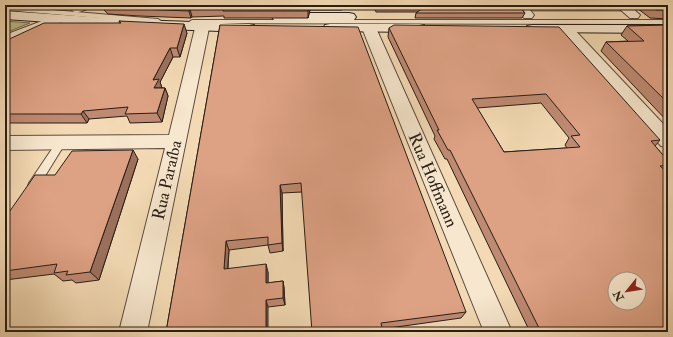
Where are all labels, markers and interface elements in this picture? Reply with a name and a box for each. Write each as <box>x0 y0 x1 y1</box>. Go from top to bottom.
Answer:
street label: Rua Hoffmann <box>404 130 462 231</box>
street label: Rua Paraíba <box>148 137 187 222</box>
north arrow <box>607 271 647 311</box>
text: N <box>610 287 627 304</box>

